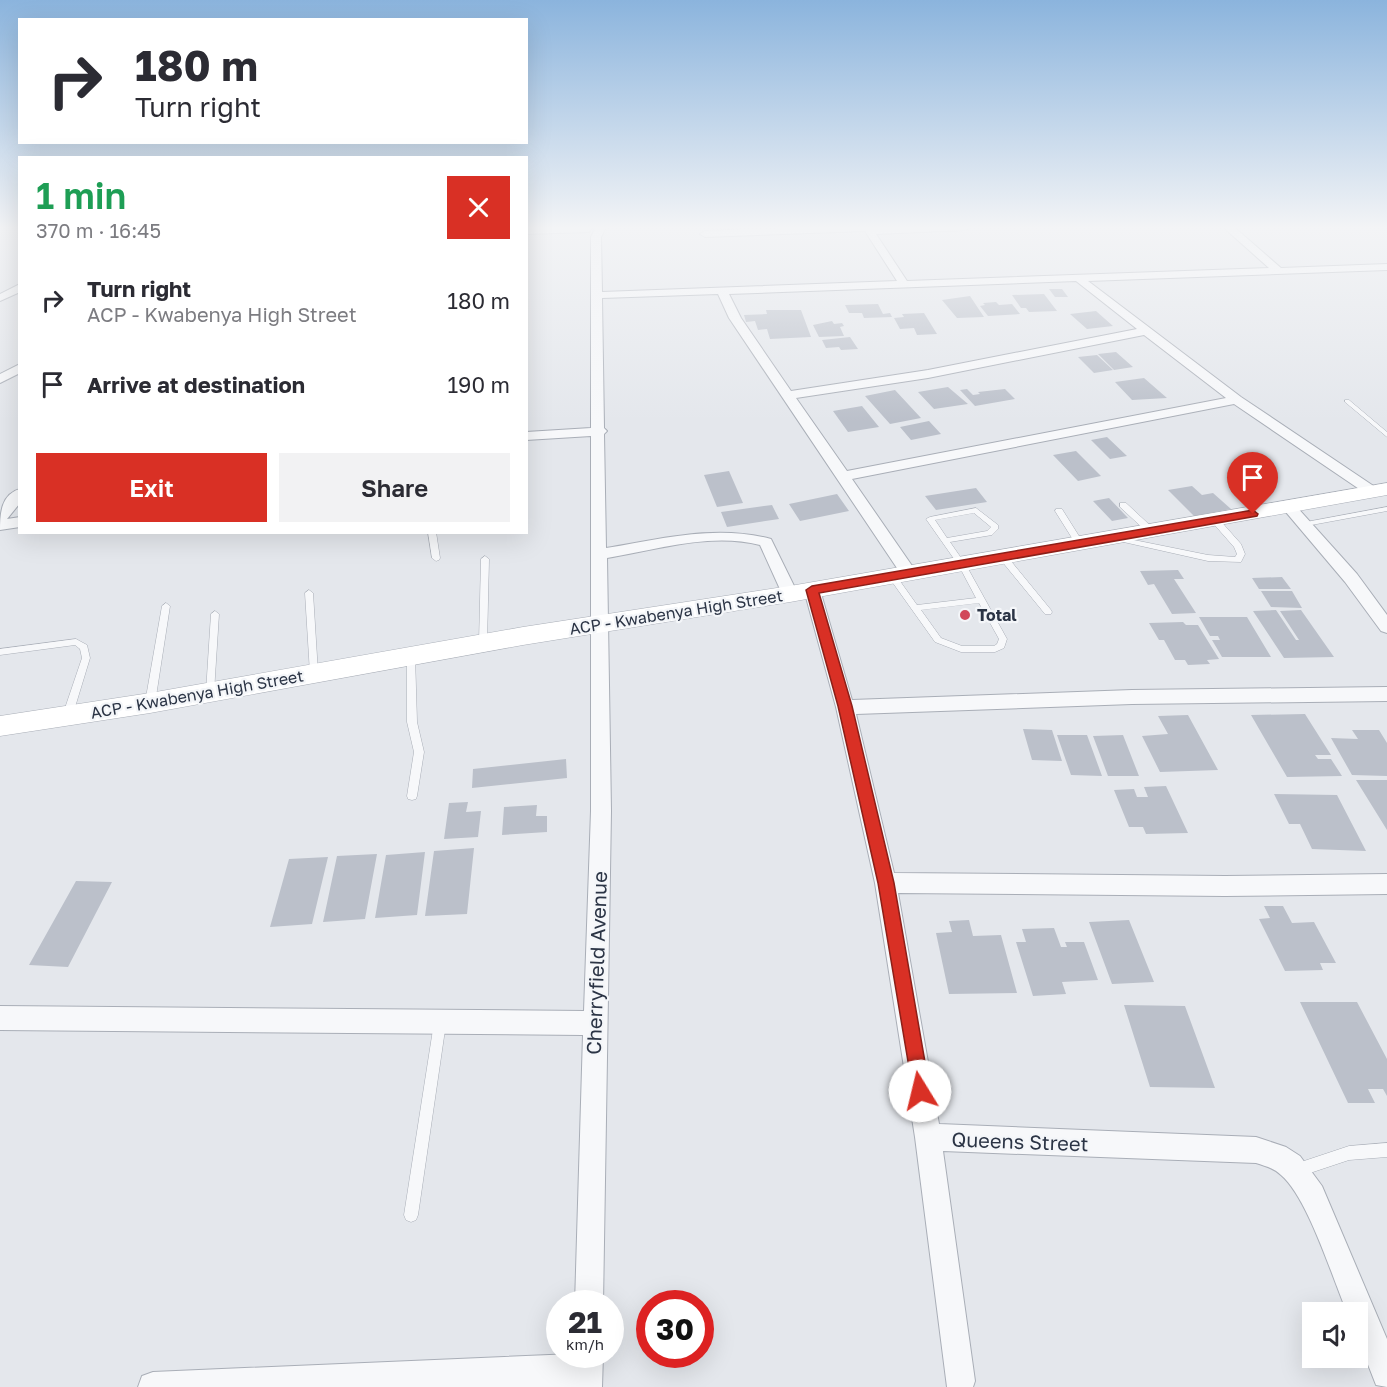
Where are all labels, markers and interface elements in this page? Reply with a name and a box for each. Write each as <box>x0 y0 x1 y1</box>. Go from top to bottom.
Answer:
text: 180 m <box>135 40 258 90</box>
icon: right <box>36 42 114 120</box>
text: Turn right <box>135 91 261 123</box>
text: 1 min <box>36 174 126 217</box>
button: close <box>447 176 510 239</box>
text: 370 m · 16:45 <box>36 218 161 242</box>
text: Turn right <box>87 275 191 302</box>
icon: right <box>36 284 69 317</box>
text: 180 m <box>447 287 510 314</box>
text: ACP - Kwabenya High Street <box>87 302 357 326</box>
icon: arrive <box>36 368 69 401</box>
text: Arrive at destination <box>87 371 305 398</box>
text: 190 m <box>447 371 510 398</box>
pin <box>1227 452 1278 514</box>
button: Exit <box>36 453 267 522</box>
button: Share <box>279 453 510 522</box>
icon: arrive <box>1236 461 1269 494</box>
street label: ACP - Kwabenya High Street <box>568 585 784 639</box>
place label: Total <box>977 605 1017 625</box>
marker: Total <box>958 608 972 622</box>
street label: ACP - Kwabenya High Street <box>89 665 305 723</box>
street label: Cherryfield Avenue <box>581 871 611 1055</box>
position arrow <box>888 1059 952 1123</box>
street label: Queens Street <box>951 1127 1089 1155</box>
speed limit sign: 30 <box>636 1290 714 1368</box>
map controls <box>1302 1302 1368 1368</box>
button: sound <box>1302 1302 1368 1368</box>
text: 21 <box>568 1304 602 1340</box>
text: km/h <box>566 1335 604 1353</box>

